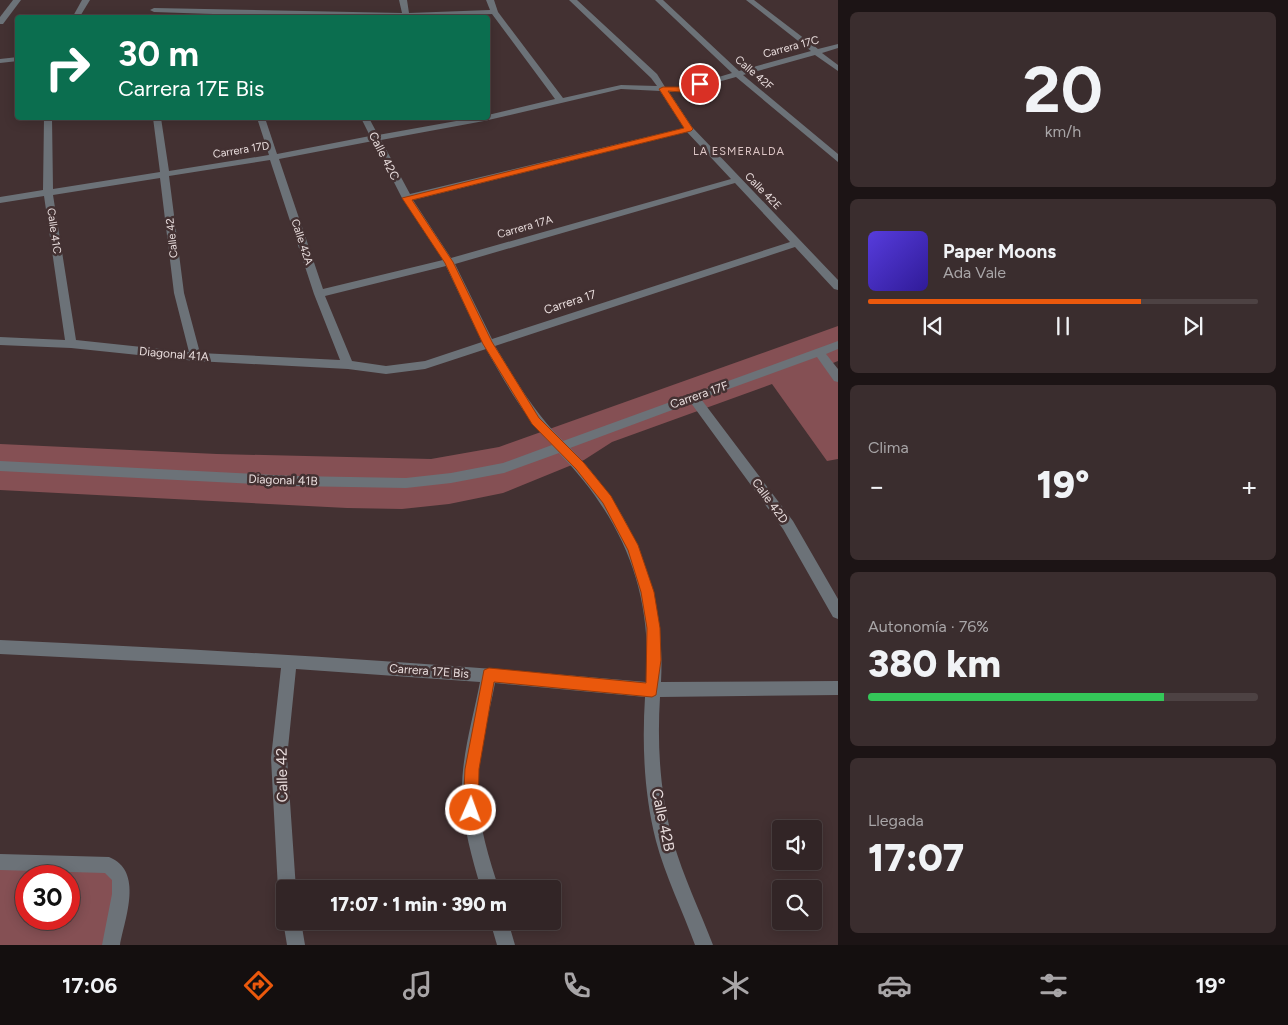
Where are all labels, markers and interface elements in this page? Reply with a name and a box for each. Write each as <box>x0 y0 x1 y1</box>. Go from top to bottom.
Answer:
text: 30 m <box>118 33 199 75</box>
street label: Carrera 17C <box>762 33 820 61</box>
icon: right <box>35 35 100 100</box>
text: 20 <box>1023 50 1103 128</box>
street label: Calle 42F <box>732 53 776 93</box>
pin <box>679 63 721 105</box>
icon: arrive <box>686 70 714 98</box>
text: Carrera 17E Bis <box>118 75 264 102</box>
text: km/h <box>1045 122 1081 141</box>
street label: Calle 42C <box>366 129 402 183</box>
street label: Carrera 17D <box>212 139 271 161</box>
district label: LA ESMERALDA <box>693 145 785 158</box>
street label: Calle 42E <box>742 170 784 212</box>
street label: Calle 41C <box>44 207 64 255</box>
street label: Carrera 17A <box>496 213 555 241</box>
street label: Calle 42 <box>163 217 181 259</box>
street label: Calle 42A <box>288 217 316 267</box>
text: Paper Moons <box>943 240 1056 263</box>
text: Ada Vale <box>943 263 1006 282</box>
street label: Carrera 17 <box>542 287 598 317</box>
icon: previous <box>919 312 947 340</box>
icon: pause <box>1049 312 1077 340</box>
icon: next <box>1179 312 1207 340</box>
street label: Diagonal 41A <box>138 344 210 364</box>
street label: Carrera 17F <box>668 378 730 411</box>
text: Clima <box>868 438 909 457</box>
text: 19° <box>1036 462 1090 508</box>
text: − <box>868 469 885 503</box>
text: + <box>1241 469 1258 503</box>
street label: Diagonal 41B <box>248 472 318 488</box>
street label: Calle 42D <box>749 476 791 526</box>
text: Autonomía · 76% <box>868 617 989 636</box>
text: 380 km <box>868 641 1001 687</box>
street label: Carrera 17E Bis <box>389 661 470 681</box>
street label: Calle 42 <box>273 748 291 802</box>
position arrow <box>444 783 496 835</box>
street label: Calle 42B <box>648 787 678 853</box>
text: Llegada <box>868 811 924 830</box>
map controls <box>772 820 822 930</box>
button: sound <box>772 820 822 870</box>
text: 17:07 <box>868 835 964 881</box>
speed limit sign: 30 <box>15 865 80 930</box>
button: search <box>772 880 822 930</box>
text: 17:07 · 1 min · 390 m <box>330 893 507 916</box>
icon: directions <box>241 968 276 1003</box>
icon: music <box>400 968 435 1003</box>
icon: phone <box>559 968 594 1003</box>
icon: climate <box>718 968 753 1003</box>
icon: car <box>877 968 912 1003</box>
icon: filters <box>1036 968 1071 1003</box>
text: 17:06 <box>62 972 117 999</box>
text: 19° <box>1196 972 1226 999</box>

